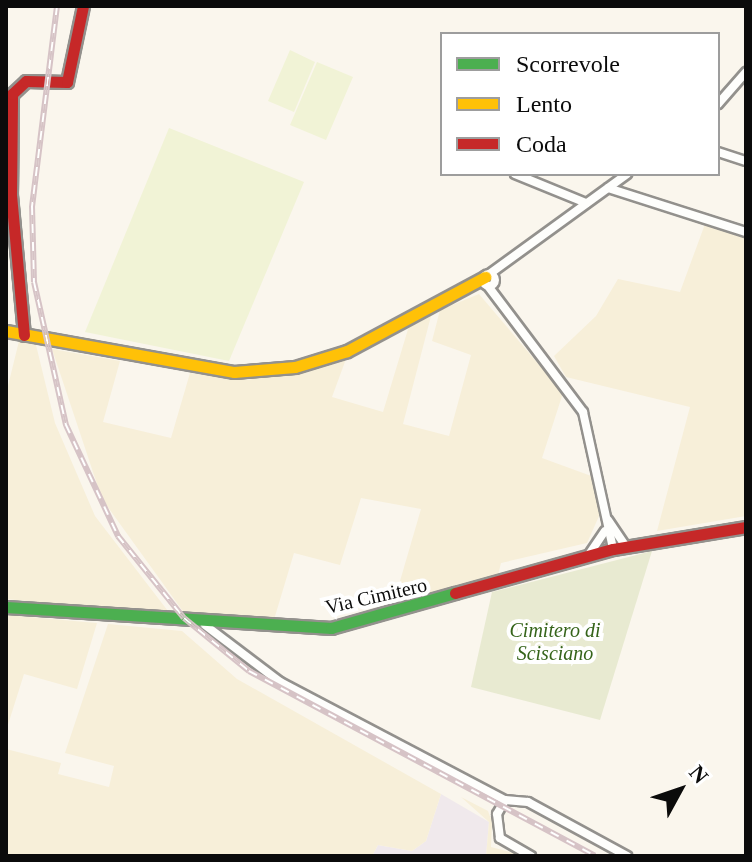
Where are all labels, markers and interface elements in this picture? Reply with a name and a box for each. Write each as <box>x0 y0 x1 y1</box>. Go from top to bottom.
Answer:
legend <box>440 32 720 176</box>
text: Scorrevole <box>516 51 620 77</box>
text: Lento <box>516 91 572 117</box>
text: Coda <box>516 131 567 157</box>
street label: Via Cimitero <box>323 573 429 619</box>
park label: Cimitero di Scisciano <box>510 618 600 665</box>
north arrow <box>640 750 720 830</box>
text: N <box>684 760 713 788</box>

